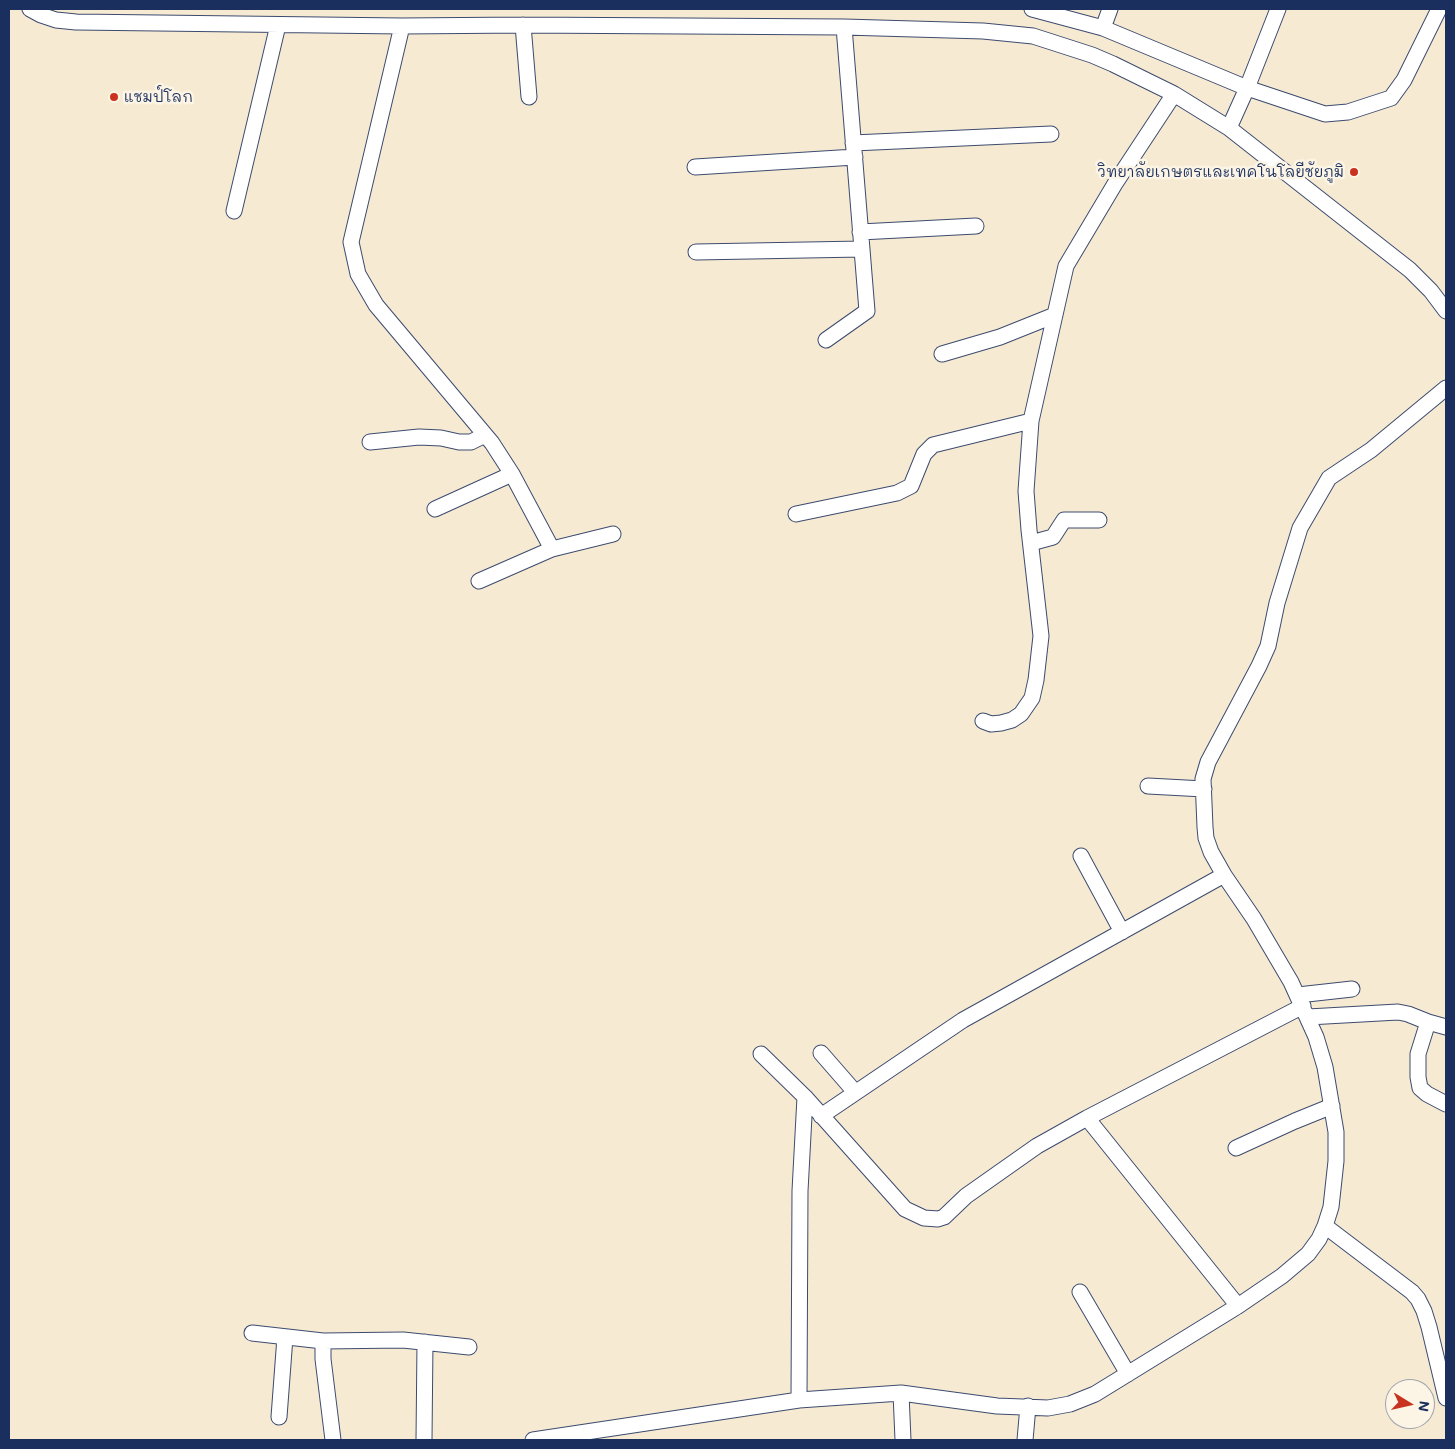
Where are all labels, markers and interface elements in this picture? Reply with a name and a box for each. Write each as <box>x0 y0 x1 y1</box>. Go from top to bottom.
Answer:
place label: แชมป์โลก <box>124 88 193 106</box>
marker: แชมป์โลก <box>108 91 120 103</box>
place label: วิทยาลัยเกษตรและเทคโนโลยีชัยภูมิ <box>1098 163 1344 181</box>
marker: วิทยาลัยเกษตรและเทคโนโลยีชัยภูมิ <box>1348 166 1360 178</box>
north arrow <box>1385 1379 1435 1429</box>
text: N <box>1414 1400 1435 1413</box>

